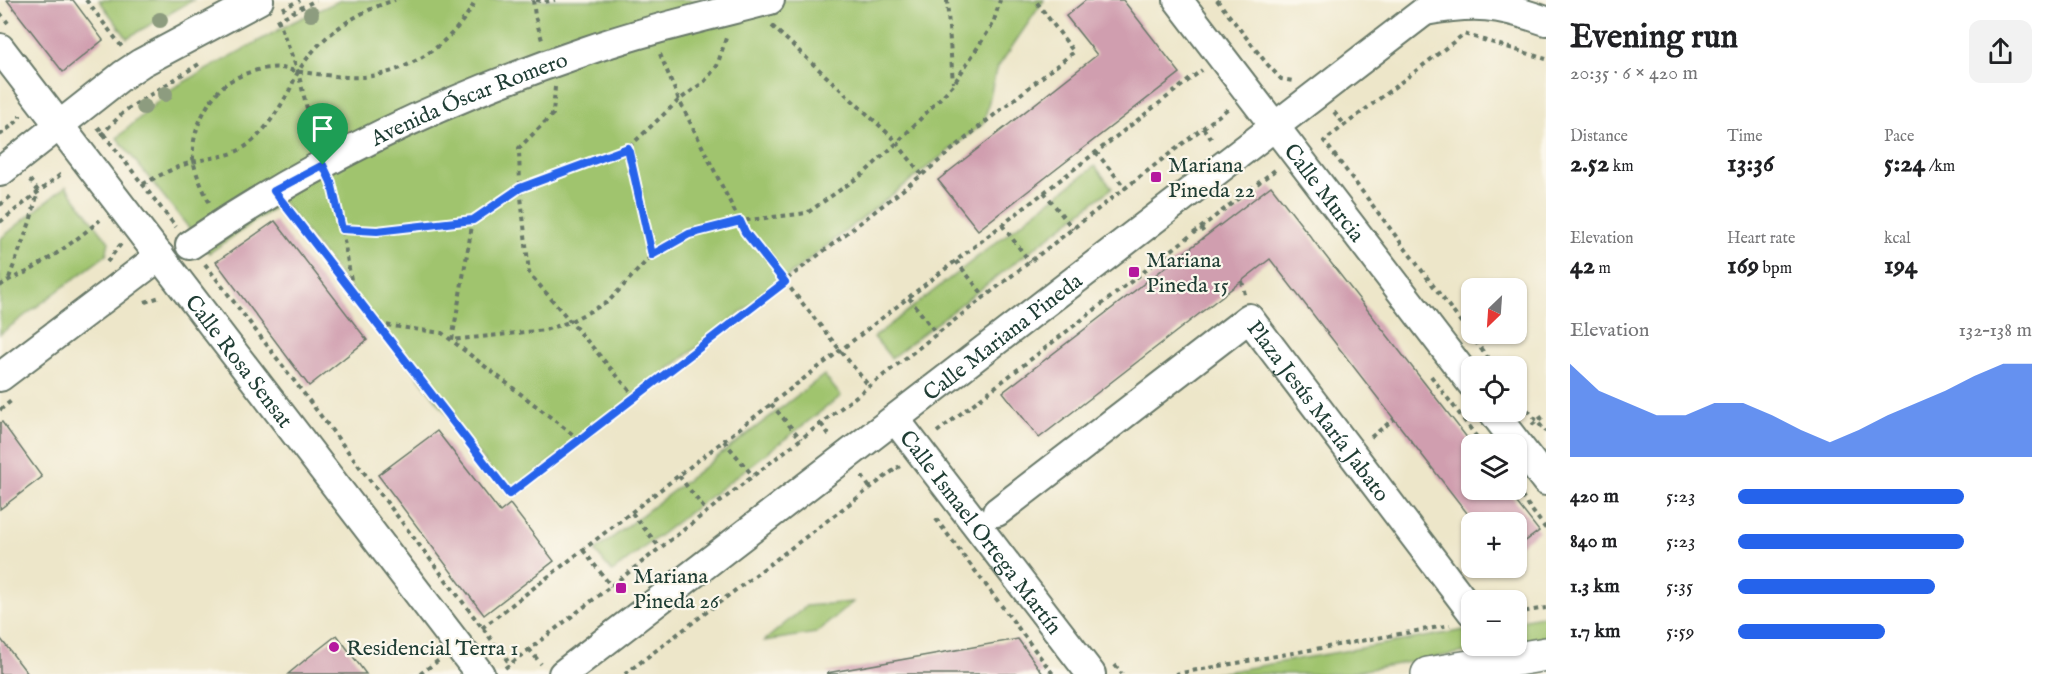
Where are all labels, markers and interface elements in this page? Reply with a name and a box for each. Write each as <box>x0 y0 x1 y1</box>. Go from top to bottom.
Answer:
text: Evening run <box>1570 17 1738 59</box>
button: share <box>1969 20 2032 83</box>
street label: Avenida Óscar Romero <box>366 46 572 154</box>
text: 20:35 · 6 × 420 m <box>1570 61 1698 86</box>
pin <box>297 103 348 165</box>
icon: arrive <box>306 112 339 145</box>
text: Distance <box>1570 127 1628 147</box>
text: Time <box>1727 127 1763 147</box>
text: Pace <box>1884 127 1914 147</box>
street label: Calle Murcia <box>1277 138 1370 249</box>
text: 2.52 <box>1570 147 1609 180</box>
text: 13:36 <box>1727 147 1774 180</box>
text: 5:24 <box>1884 147 1925 180</box>
place label: Mariana Pineda 22 <box>1168 152 1255 205</box>
text: km <box>1609 157 1634 177</box>
text: /km <box>1925 157 1955 177</box>
marker: Mariana Pineda 22 <box>1149 170 1163 184</box>
text: Elevation <box>1570 229 1633 249</box>
text: Heart rate <box>1727 229 1795 249</box>
text: kcal <box>1884 229 1911 249</box>
place label: Mariana Pineda 15 <box>1146 247 1229 300</box>
text: 42 <box>1570 249 1595 282</box>
text: 169 <box>1727 249 1759 282</box>
text: 194 <box>1884 249 1918 282</box>
text: m <box>1595 259 1611 279</box>
text: bpm <box>1759 259 1792 279</box>
marker: Mariana Pineda 15 <box>1127 265 1141 279</box>
street label: Calle Mariana Pineda <box>918 267 1089 408</box>
north arrow <box>1461 278 1527 344</box>
map controls <box>1461 278 1527 656</box>
street label: Calle Rosa Sensat <box>178 290 298 434</box>
street label: Plaza Jesús María Jabato <box>1240 315 1395 508</box>
text: Elevation <box>1570 318 1649 343</box>
text: 132–138 m <box>1958 318 2032 343</box>
button: locate <box>1461 356 1527 422</box>
street label: Calle Ismael Ortega Martín <box>893 425 1068 641</box>
button: layers <box>1461 434 1527 500</box>
text: 420 m <box>1570 484 1619 509</box>
text: 5:23 <box>1666 484 1695 509</box>
button: + <box>1461 512 1527 578</box>
text: 840 m <box>1570 529 1617 554</box>
text: 5:23 <box>1666 529 1695 554</box>
place label: Mariana Pineda 26 <box>633 563 720 616</box>
text: 1.3 km <box>1570 574 1620 599</box>
text: 5:35 <box>1666 574 1693 599</box>
marker: Mariana Pineda 26 <box>614 581 628 595</box>
button: − <box>1461 590 1527 656</box>
text: 1.7 km <box>1570 619 1621 644</box>
text: 5:59 <box>1666 619 1695 644</box>
place label: Residencial Terra 1 <box>346 635 518 663</box>
marker: Residencial Terra 1 <box>327 640 341 654</box>

